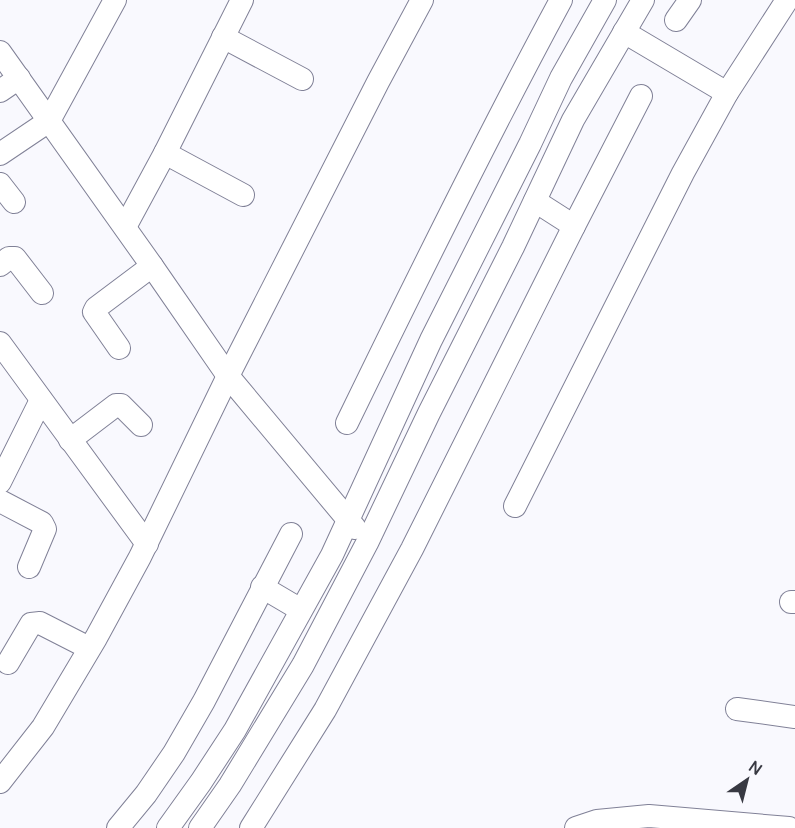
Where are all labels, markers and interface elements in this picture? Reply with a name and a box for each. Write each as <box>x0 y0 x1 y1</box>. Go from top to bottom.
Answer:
north arrow <box>717 750 777 810</box>
text: N <box>745 755 767 780</box>

